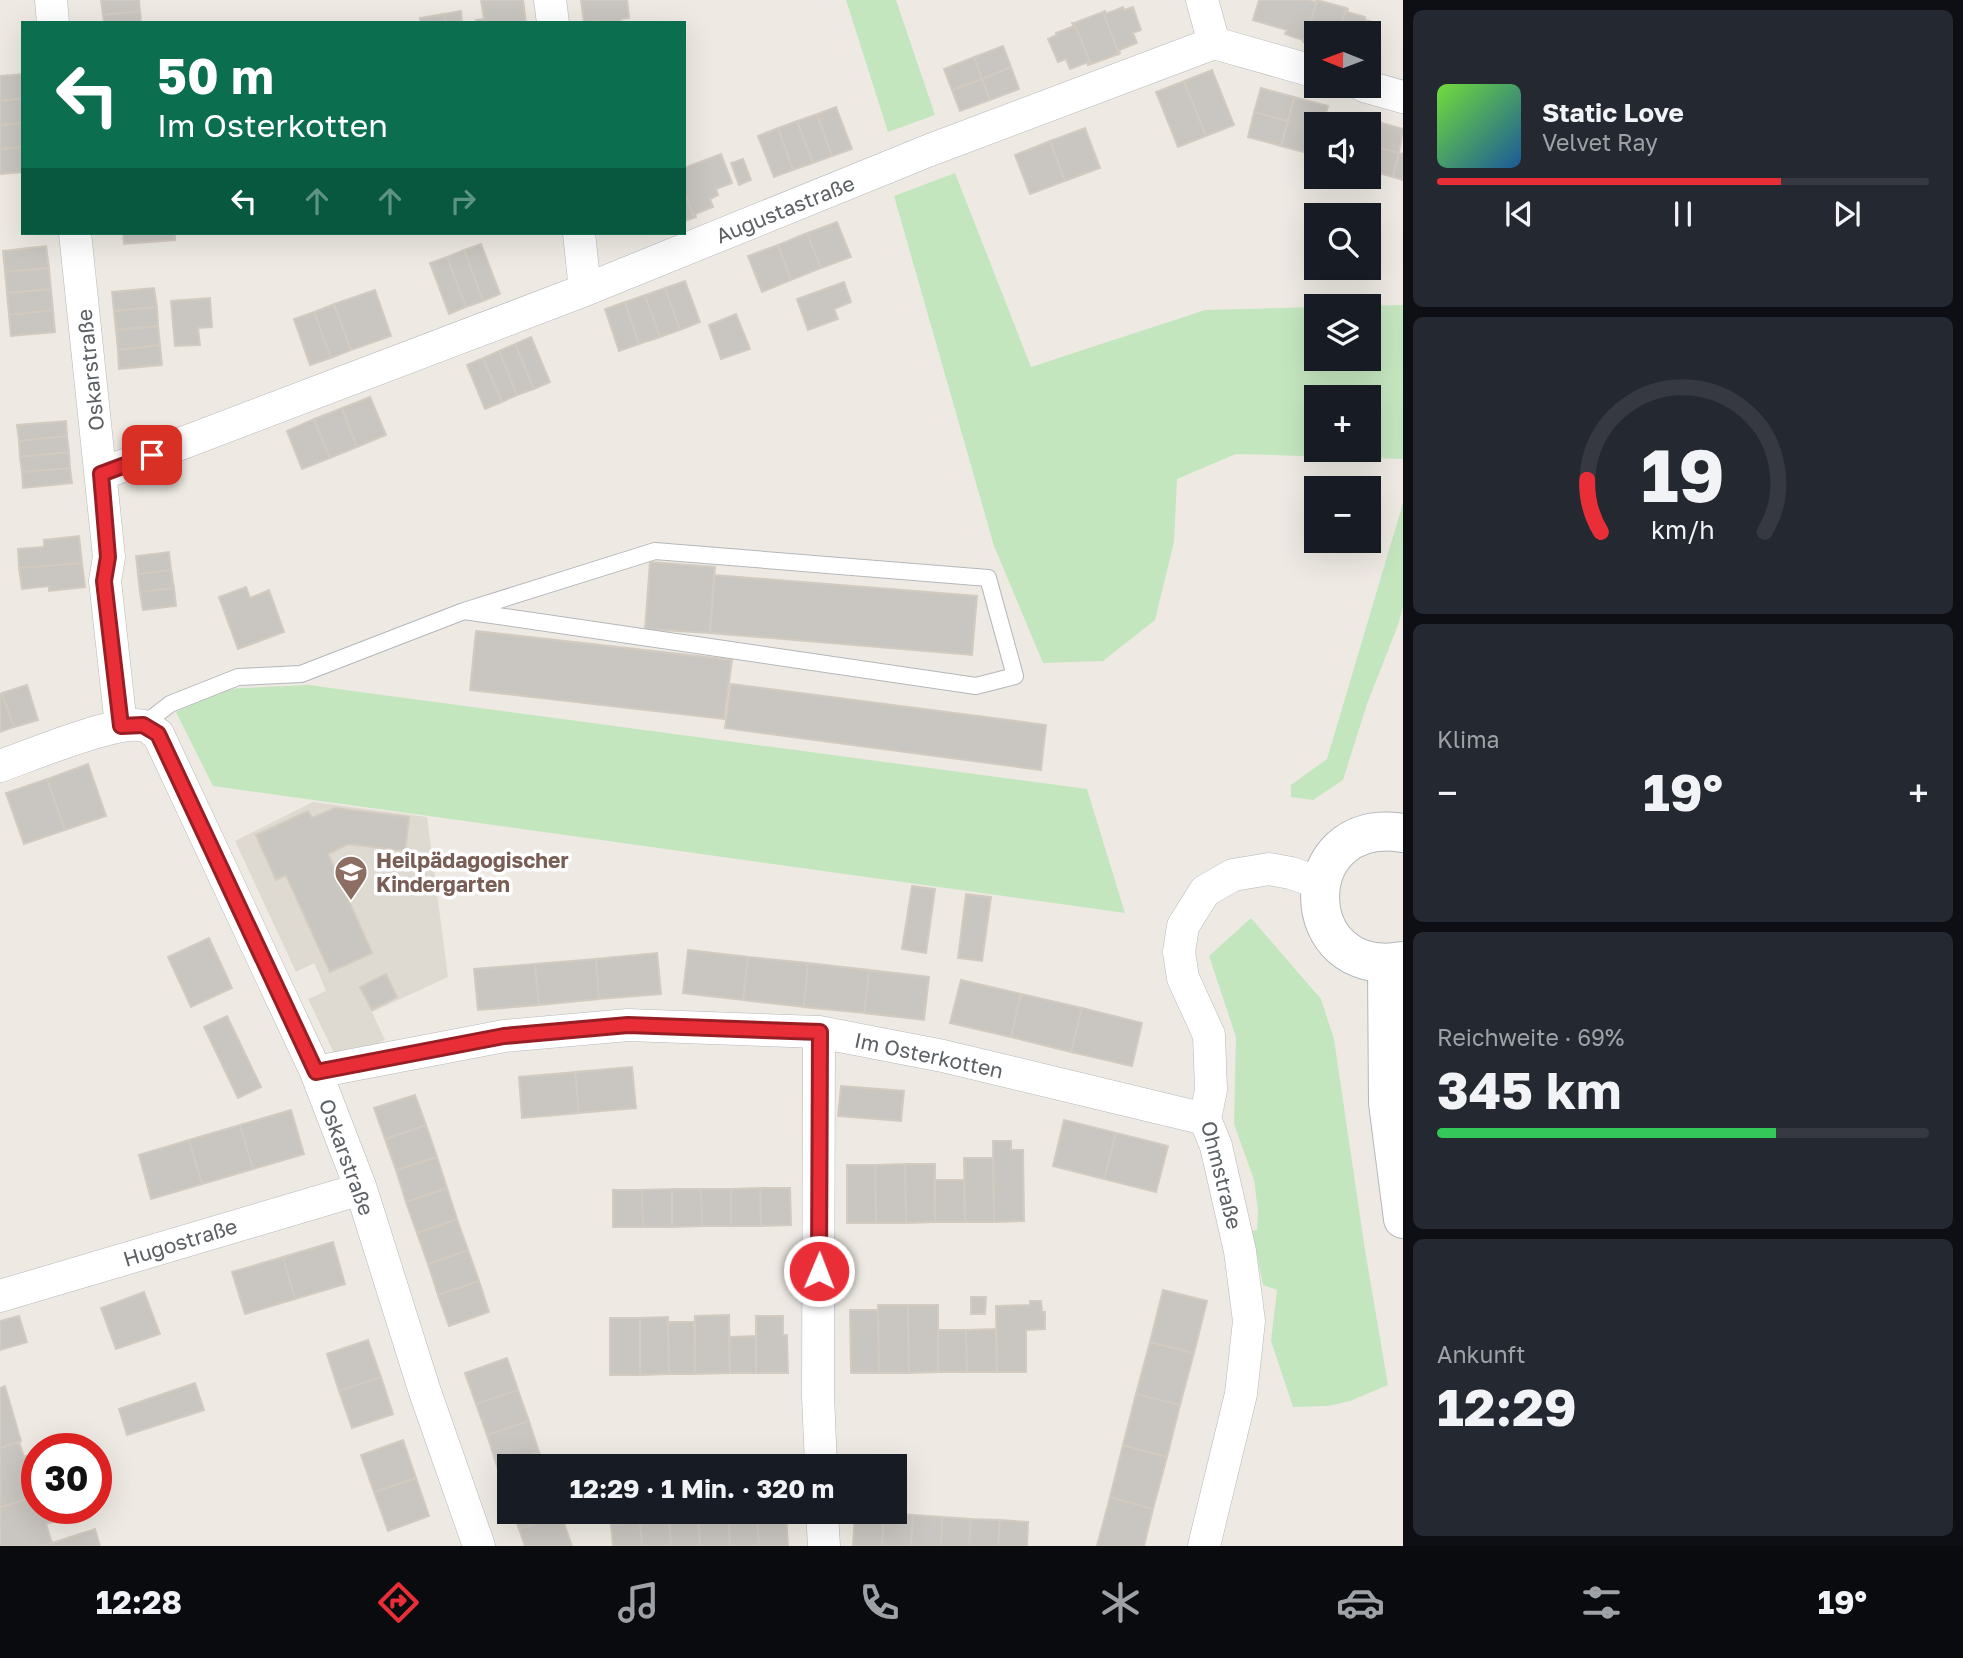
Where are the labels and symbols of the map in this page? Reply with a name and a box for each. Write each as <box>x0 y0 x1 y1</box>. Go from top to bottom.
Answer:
north arrow <box>1304 21 1381 98</box>
street label: Augustastraße <box>712 169 858 249</box>
street label: Oskarstraße <box>71 308 109 432</box>
pin <box>122 425 182 485</box>
place label: Heilpädagogischer Kindergarten <box>376 847 569 897</box>
school or university icon: Heilpädagogischer Kindergarten <box>332 853 370 902</box>
street label: Im Osterkotten <box>852 1027 1006 1083</box>
street label: Oskarstraße <box>314 1095 380 1219</box>
street label: Ohmstraße <box>1196 1118 1248 1232</box>
street label: Hugostraße <box>120 1212 240 1272</box>
position arrow <box>782 1234 856 1308</box>
speed limit sign: 30 <box>21 1433 112 1524</box>

